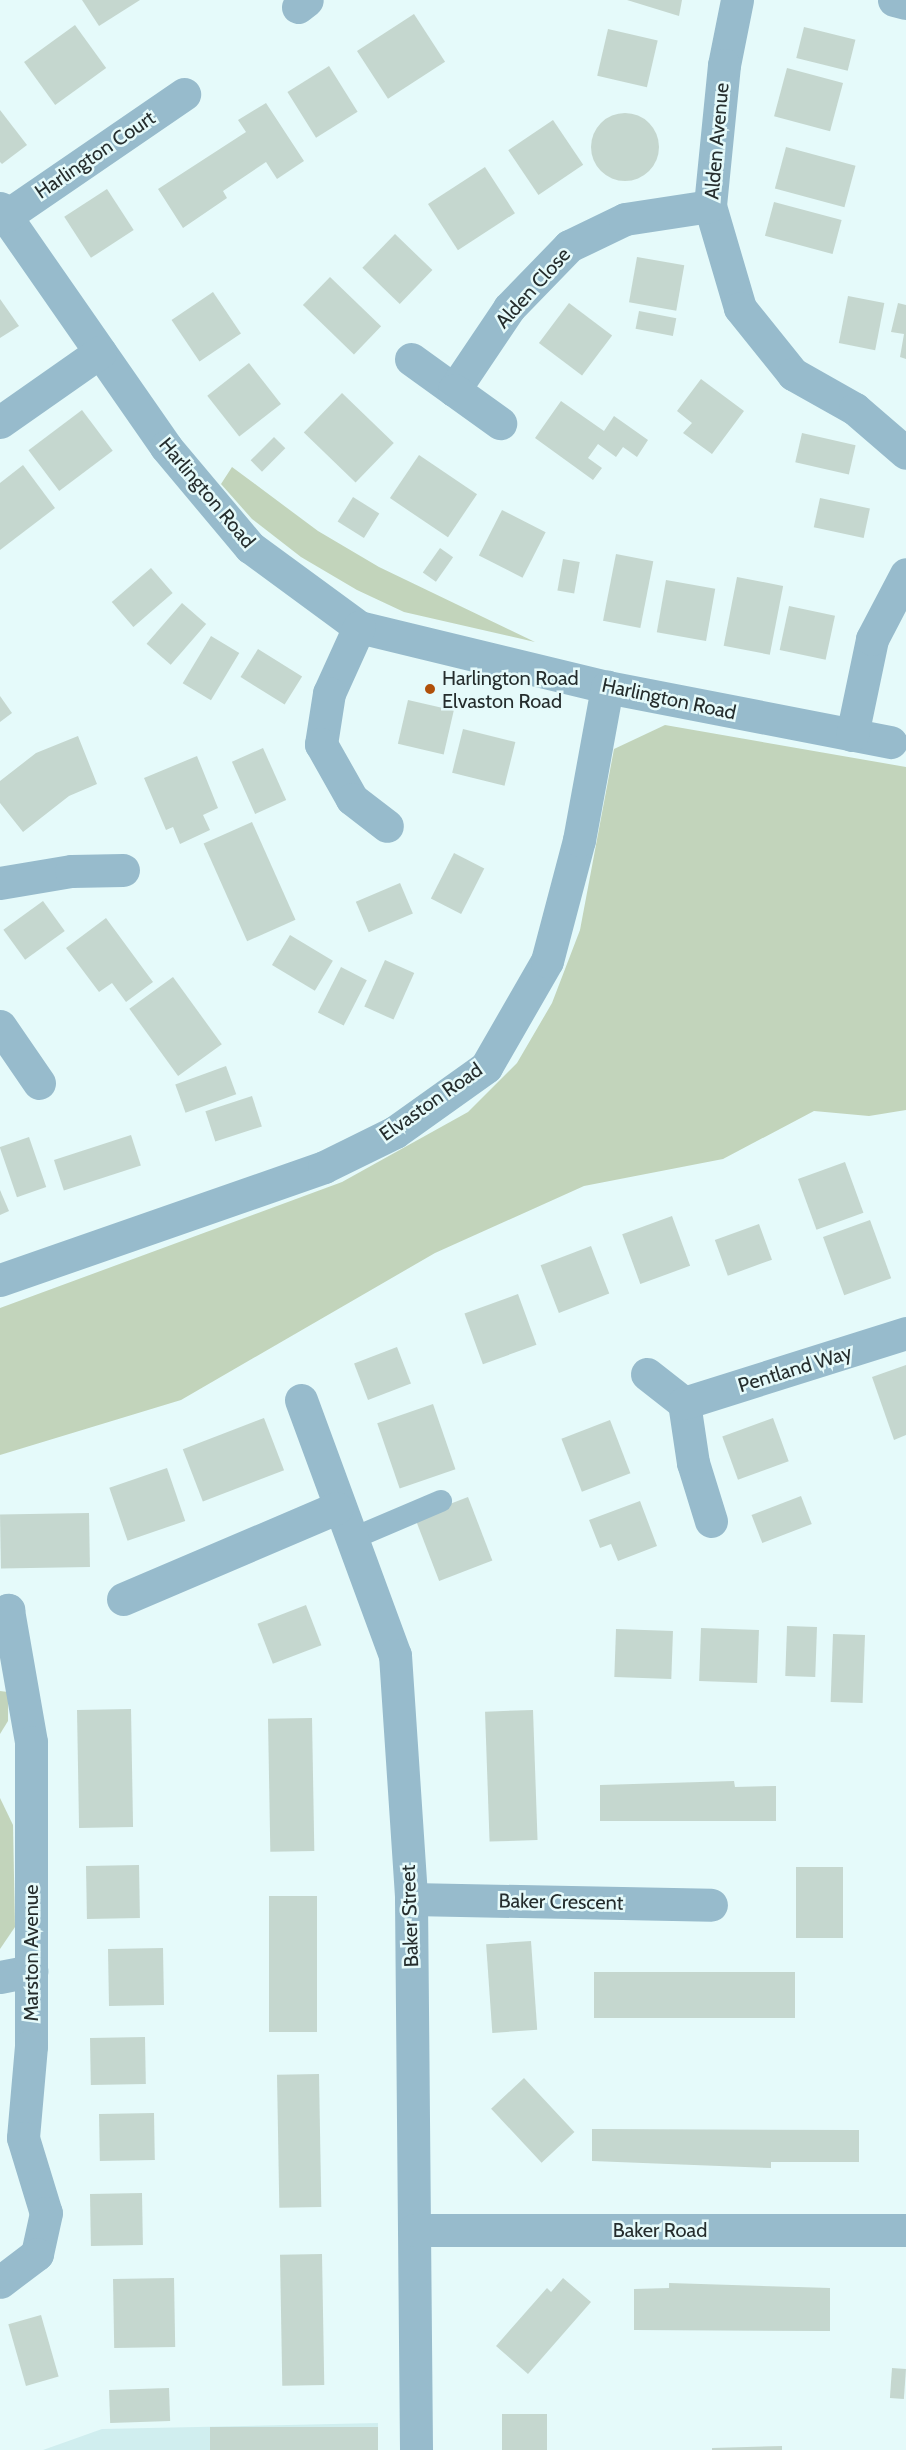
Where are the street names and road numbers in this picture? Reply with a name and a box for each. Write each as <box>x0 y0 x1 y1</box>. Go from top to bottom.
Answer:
street label: Alden Avenue <box>700 82 734 200</box>
street label: Harlington Court <box>30 106 160 204</box>
street label: Alden Close <box>491 243 575 333</box>
street label: Harlington Road <box>154 433 260 553</box>
street label: Harlington Road <box>600 673 738 725</box>
street label: Elvaston Road <box>375 1058 487 1146</box>
street label: Pentland Way <box>735 1340 855 1398</box>
street label: Baker Street <box>396 1864 424 1968</box>
street label: Marston Avenue <box>19 1884 43 2022</box>
street label: Baker Crescent <box>498 1889 624 1915</box>
street label: Baker Road <box>613 2218 707 2242</box>

